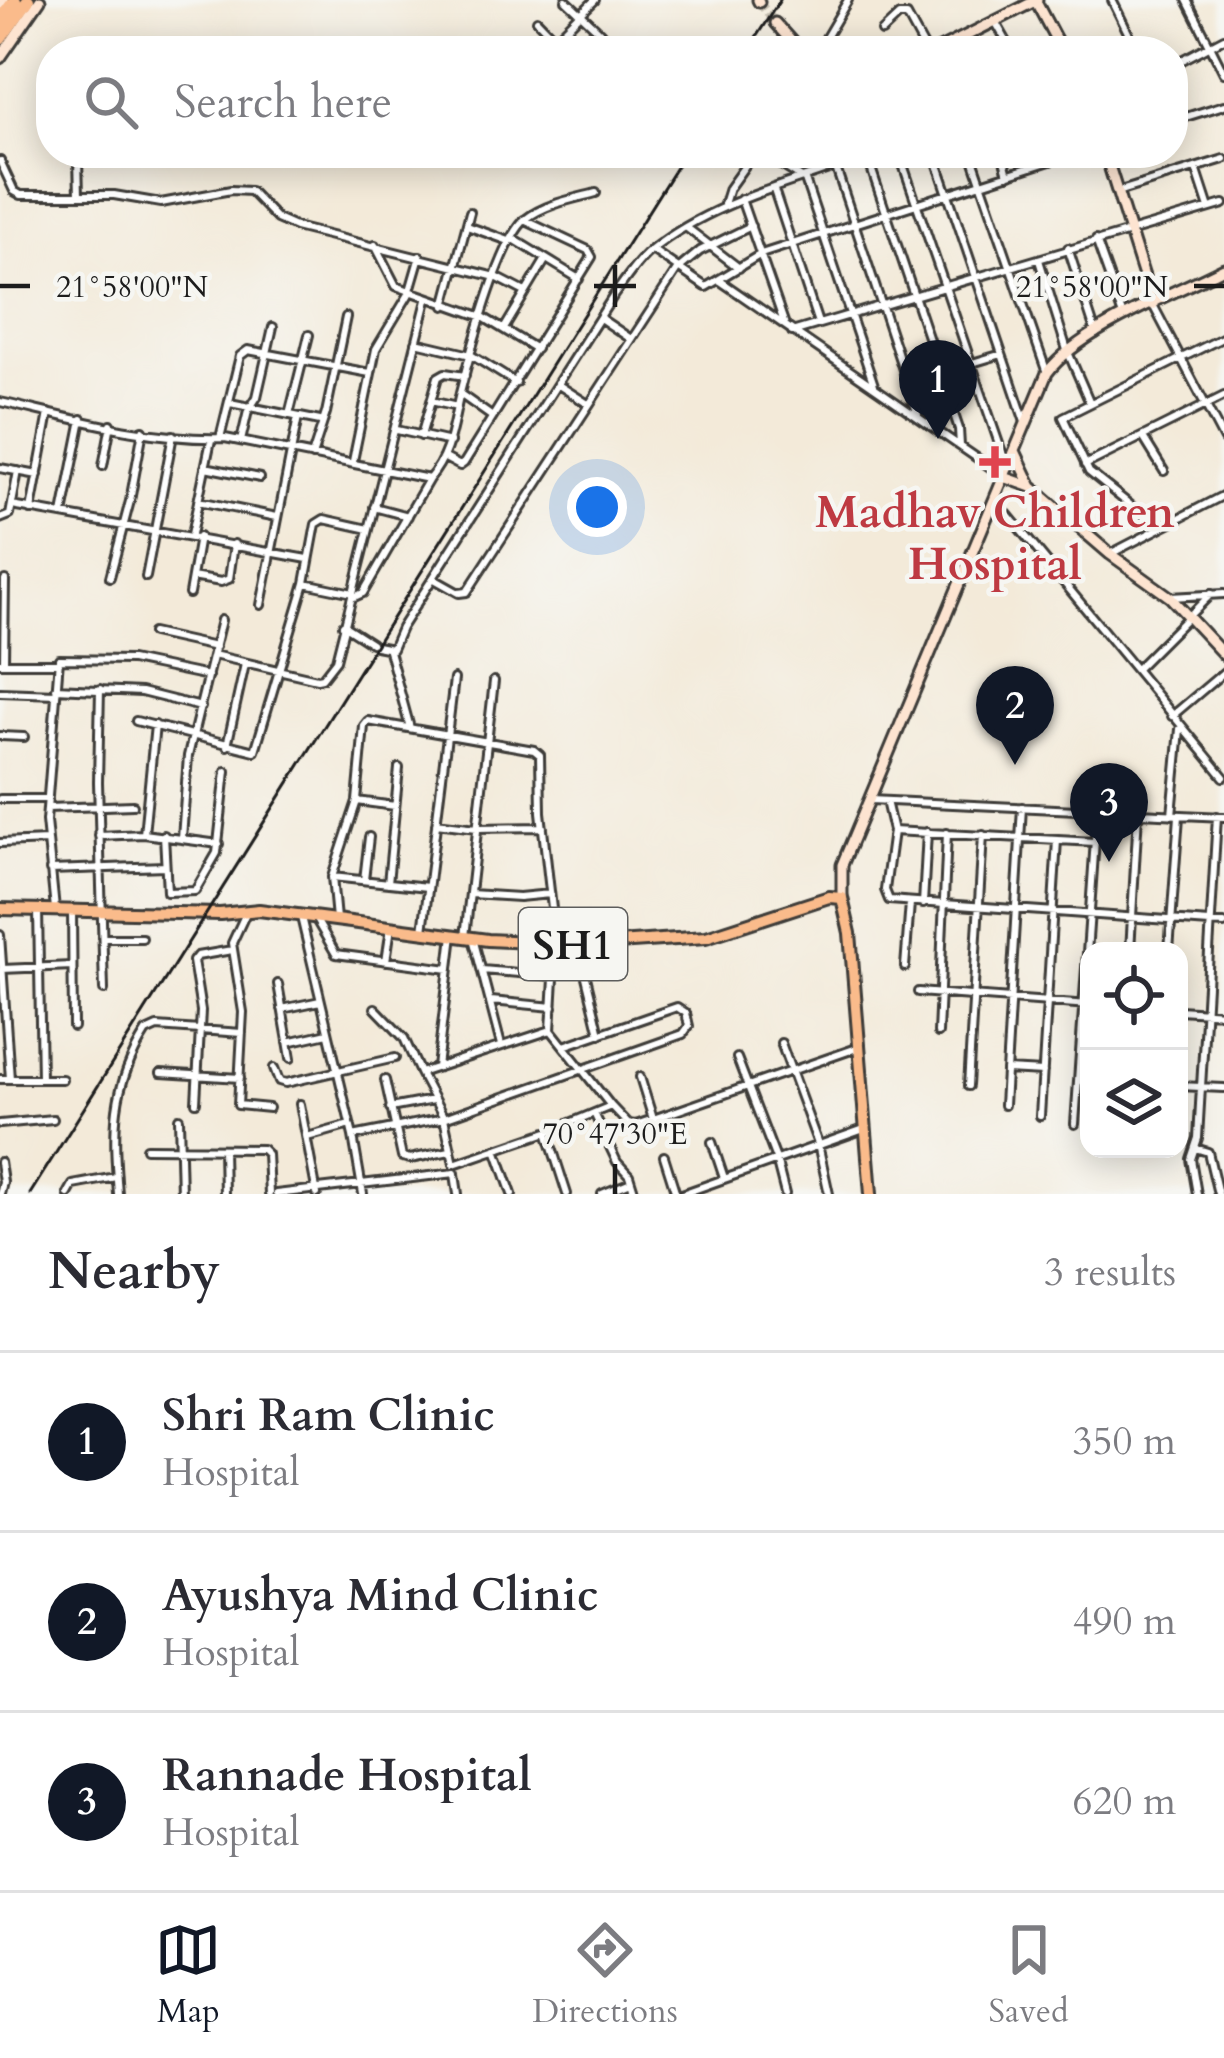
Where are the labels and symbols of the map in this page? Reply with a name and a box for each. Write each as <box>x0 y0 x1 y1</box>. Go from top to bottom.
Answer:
text: 21°58'00"N <box>56 267 208 308</box>
text: 21°58'00"N <box>1016 267 1168 308</box>
pin: 1 <box>899 340 977 439</box>
marker: Madhav Children Hospital <box>979 446 1011 478</box>
your location <box>567 477 627 537</box>
place label: Madhav Children Hospital <box>815 482 1175 595</box>
pin: 2 <box>976 666 1054 765</box>
pin: 3 <box>1070 763 1148 862</box>
road number: SH1 <box>519 908 627 980</box>
text: 70°47'30"E <box>542 1114 688 1155</box>

